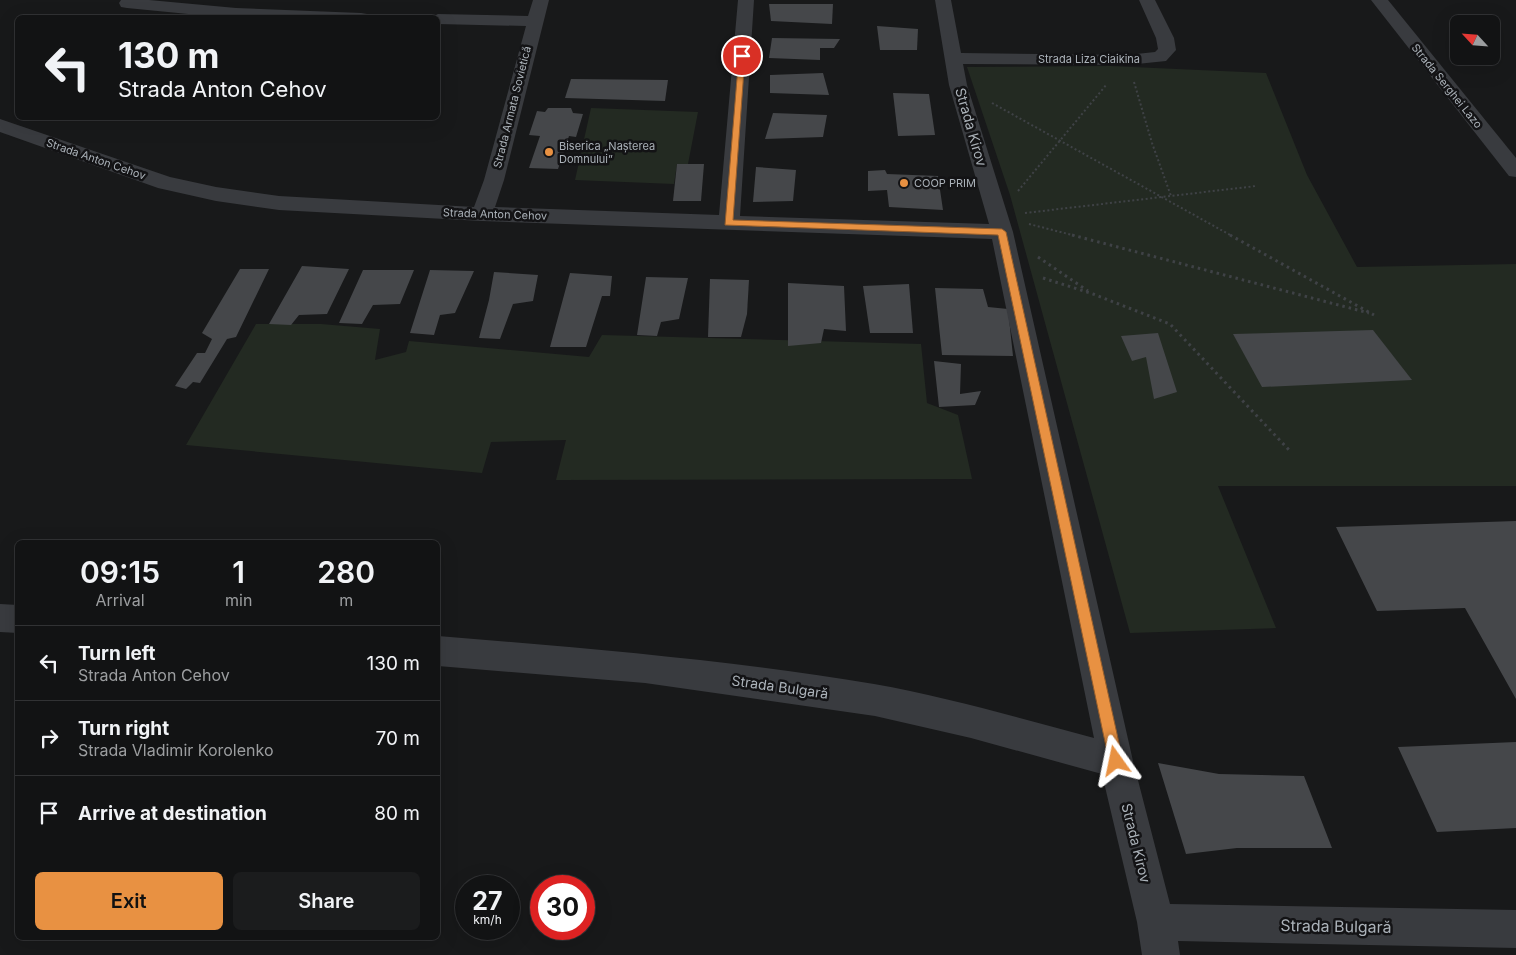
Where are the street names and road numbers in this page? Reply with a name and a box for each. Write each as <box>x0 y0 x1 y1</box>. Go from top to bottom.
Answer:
street label: Strada Serghei Lazo <box>1409 41 1486 131</box>
street label: Strada Armata Sovietică <box>490 45 534 169</box>
street label: Strada Liza Ciaikina <box>1038 52 1140 66</box>
street label: Strada Kirov <box>952 86 991 168</box>
street label: Strada Anton Cehov <box>44 135 148 183</box>
street label: Strada Anton Cehov <box>443 205 547 223</box>
street label: Strada Bulgară <box>731 671 830 702</box>
street label: Strada Kirov <box>1118 801 1155 884</box>
street label: Strada Bulgară <box>1280 915 1392 937</box>

